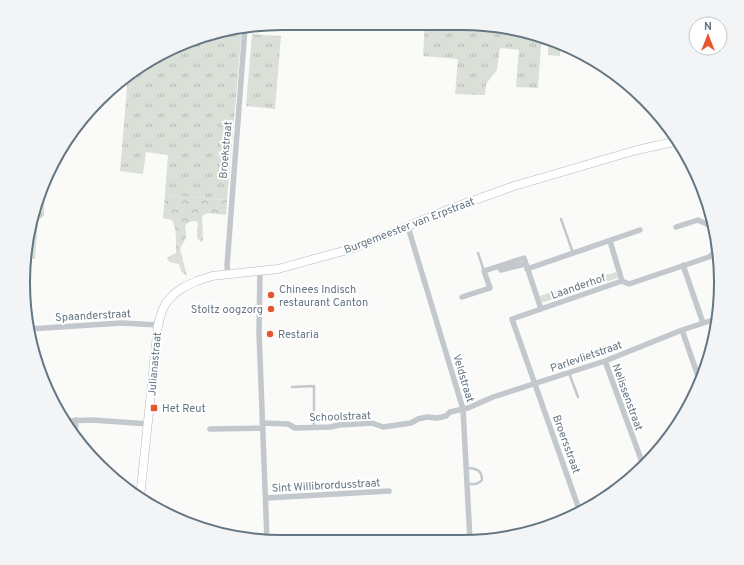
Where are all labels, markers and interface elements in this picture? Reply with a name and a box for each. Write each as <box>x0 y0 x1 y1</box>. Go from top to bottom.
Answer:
north arrow <box>688 16 728 56</box>
text: N <box>704 20 712 34</box>
street label: Broekstraat <box>217 121 235 179</box>
street label: Burgemeester van Erpstraat <box>342 195 477 257</box>
street label: Laanderhof <box>549 271 608 303</box>
place label: Chinees Indisch restaurant Canton <box>279 283 368 310</box>
marker: Chinees Indisch restaurant Canton <box>266 290 276 300</box>
place label: Stoltz oogzorg <box>191 303 263 317</box>
marker: Stoltz oogzorg <box>266 304 276 314</box>
street label: Spaanderstraat <box>55 307 131 325</box>
place label: Restaria <box>278 328 319 342</box>
marker: Restaria <box>265 329 275 339</box>
street label: Julianastraat <box>145 331 165 397</box>
street label: Parlevlietstraat <box>549 338 624 376</box>
street label: Veldstraat <box>449 353 477 404</box>
street label: Nelissenstraat <box>608 362 646 433</box>
place label: Het Reut <box>162 402 206 416</box>
marker: Het Reut <box>149 403 159 413</box>
street label: Schoolstraat <box>309 409 371 425</box>
street label: Broersstraat <box>549 413 583 476</box>
street label: Sint Willibrordusstraat <box>271 476 381 496</box>

